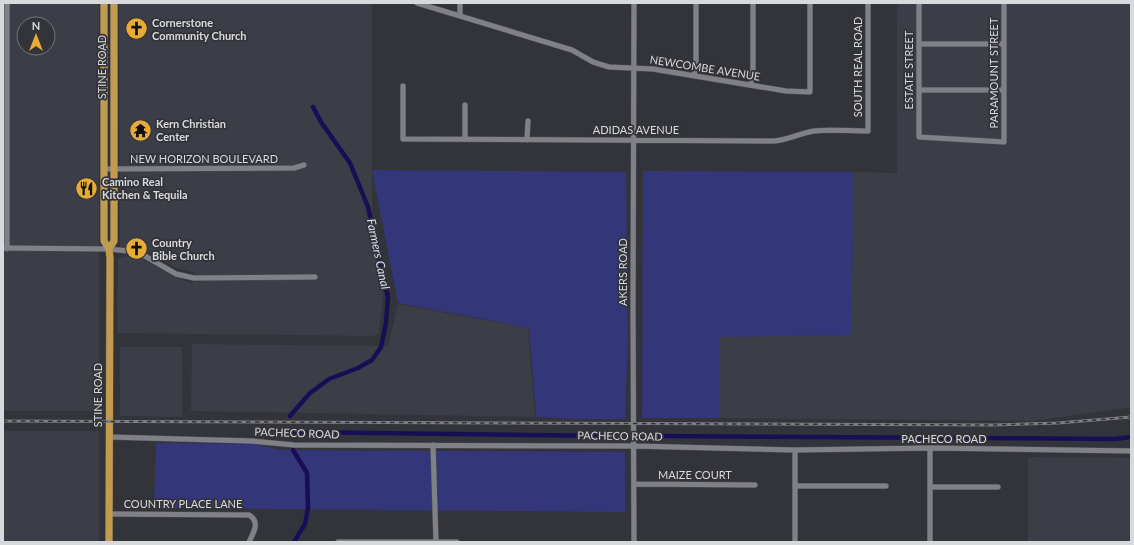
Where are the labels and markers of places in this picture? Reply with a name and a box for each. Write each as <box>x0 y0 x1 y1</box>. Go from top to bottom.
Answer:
church icon: Cornerstone Community Church <box>124 16 150 42</box>
place label: Cornerstone Community Church <box>152 16 247 42</box>
temple icon: Kern Christian Center <box>128 117 154 143</box>
place label: Kern Christian Center <box>156 117 226 143</box>
restaurant icon: Camino Real Kitchen & Tequila <box>73 175 99 201</box>
place label: Camino Real Kitchen & Tequila <box>102 175 188 201</box>
church icon: Country Bible Church <box>124 236 150 262</box>
place label: Country Bible Church <box>152 236 215 262</box>

